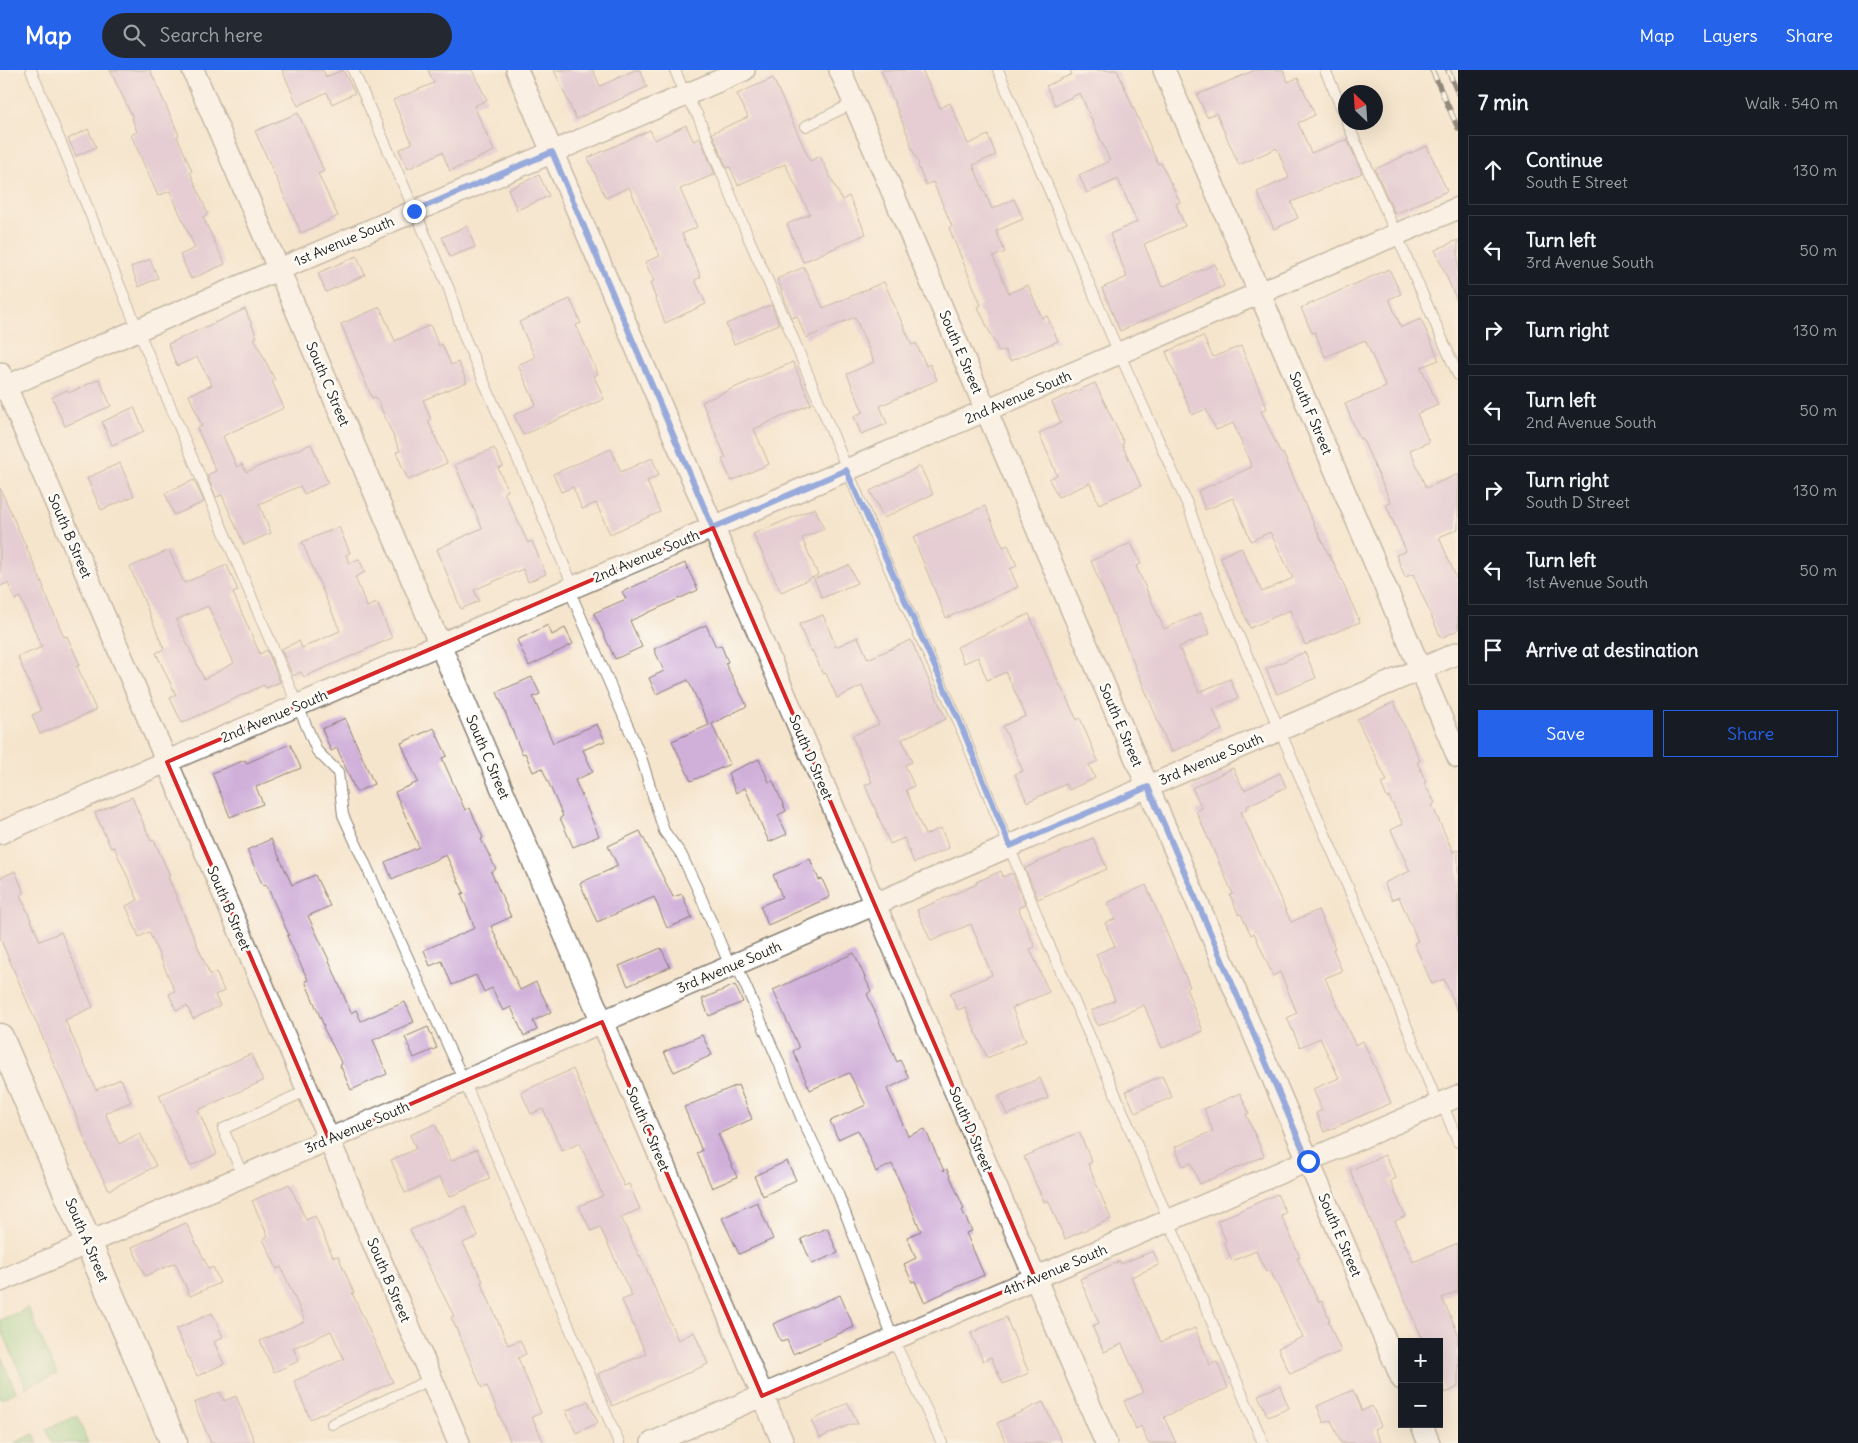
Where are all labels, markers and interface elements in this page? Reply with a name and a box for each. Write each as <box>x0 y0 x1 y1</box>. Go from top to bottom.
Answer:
search box <box>102 13 452 58</box>
text: Map <box>25 20 72 50</box>
icon: search <box>120 21 148 49</box>
text: Search here <box>160 23 263 47</box>
text: Map <box>1639 24 1674 47</box>
text: Layers <box>1702 24 1758 47</box>
text: Share <box>1786 24 1833 47</box>
north arrow <box>1338 85 1383 130</box>
text: 7 min <box>1478 89 1529 116</box>
text: Walk · 540 m <box>1745 93 1838 113</box>
text: Continue <box>1526 148 1603 172</box>
icon: ahead <box>1479 156 1507 184</box>
text: 130 m <box>1793 160 1837 180</box>
text: South E Street <box>1526 172 1628 192</box>
route end <box>403 200 426 223</box>
street label: 1st Avenue South <box>291 212 397 270</box>
text: Turn left <box>1526 228 1596 252</box>
icon: left <box>1479 236 1507 264</box>
text: 50 m <box>1799 240 1837 260</box>
text: 3rd Avenue South <box>1526 252 1654 272</box>
street label: South E Street <box>935 308 987 397</box>
icon: right <box>1479 316 1507 344</box>
text: Turn right <box>1526 318 1609 342</box>
text: 130 m <box>1793 320 1837 340</box>
street label: South C Street <box>302 339 354 429</box>
street label: 2nd Avenue South <box>962 366 1074 428</box>
street label: South F Street <box>1285 369 1337 458</box>
text: Turn left <box>1526 388 1596 412</box>
icon: left <box>1479 396 1507 424</box>
text: 50 m <box>1799 400 1837 420</box>
text: 2nd Avenue South <box>1526 412 1657 432</box>
text: Turn right <box>1526 468 1609 492</box>
icon: right <box>1479 476 1507 504</box>
text: 130 m <box>1793 480 1837 500</box>
street label: South B Street <box>44 491 96 581</box>
text: South D Street <box>1526 492 1630 512</box>
street label: 2nd Avenue South <box>590 525 702 587</box>
text: Turn left <box>1526 548 1596 572</box>
icon: left <box>1479 556 1507 584</box>
text: 50 m <box>1799 560 1837 580</box>
text: 1st Avenue South <box>1526 572 1648 592</box>
icon: arrive <box>1479 636 1507 664</box>
text: Arrive at destination <box>1526 638 1699 662</box>
street label: South E Street <box>1095 681 1147 770</box>
street label: 2nd Avenue South <box>218 685 330 747</box>
button: Save <box>1478 710 1653 757</box>
button: Share <box>1663 710 1838 757</box>
street label: South C Street <box>462 712 514 802</box>
street label: South D Street <box>785 712 837 802</box>
street label: 3rd Avenue South <box>1156 729 1266 789</box>
street label: South B Street <box>203 863 255 953</box>
street label: 3rd Avenue South <box>674 937 784 997</box>
street label: South C Street <box>622 1084 674 1174</box>
street label: South D Street <box>945 1084 997 1174</box>
street label: 3rd Avenue South <box>302 1097 412 1157</box>
route start <box>1297 1150 1320 1173</box>
street label: South E Street <box>1314 1191 1366 1280</box>
street label: South A Street <box>61 1195 113 1285</box>
street label: South B Street <box>363 1235 415 1325</box>
street label: 4th Avenue South <box>1000 1240 1110 1300</box>
map controls <box>1398 1338 1443 1428</box>
button: + <box>1398 1338 1443 1383</box>
button: − <box>1398 1383 1443 1428</box>

